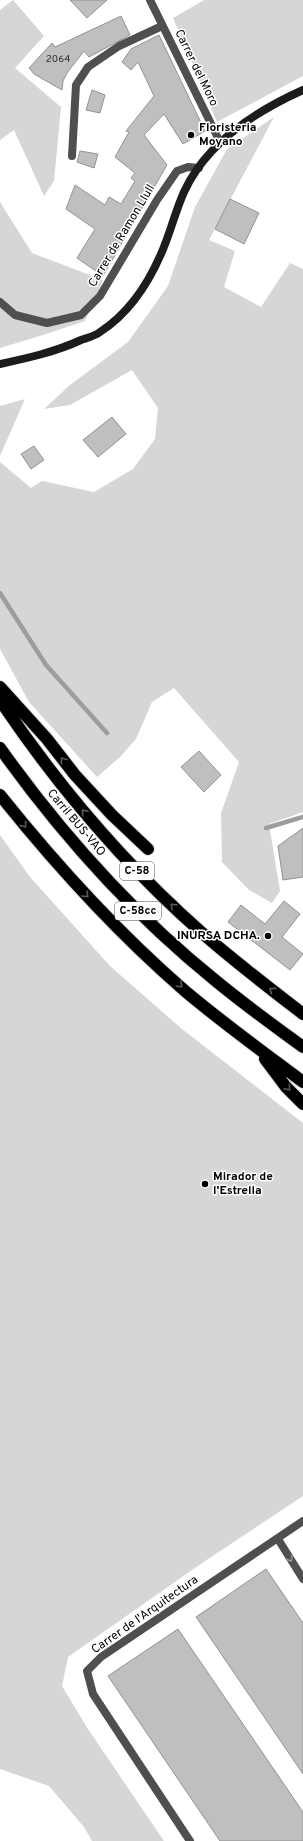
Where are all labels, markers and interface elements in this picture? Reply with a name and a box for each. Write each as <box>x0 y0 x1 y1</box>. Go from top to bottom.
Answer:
street label: Carrer del Moro <box>170 27 222 109</box>
house number: 2064 <box>46 53 70 66</box>
place label: Floristeria Moyano <box>199 120 257 150</box>
marker: Floristeria Moyano <box>186 130 196 140</box>
street label: Carrer de Ramon Llull <box>85 182 159 290</box>
one-way arrow <box>61 757 68 764</box>
street label: Carril BUS-VAO <box>43 786 109 860</box>
one-way arrow <box>81 809 88 817</box>
one-way arrow <box>20 821 27 828</box>
road number: C-58 <box>120 862 154 880</box>
one-way arrow <box>82 890 89 898</box>
road number: C-58cc <box>115 902 161 920</box>
one-way arrow <box>170 903 178 911</box>
place label: INURSA DCHA. <box>177 928 260 944</box>
marker: INURSA DCHA. <box>263 931 273 941</box>
one-way arrow <box>175 981 182 988</box>
one-way arrow <box>269 987 276 995</box>
one-way arrow <box>283 1083 290 1091</box>
place label: Mirador de l'Estrella <box>213 1169 273 1199</box>
marker: Mirador de l'Estrella <box>200 1179 210 1189</box>
one-way arrow <box>285 1555 293 1562</box>
street label: Carrer de l'Arquitectura <box>88 1572 202 1658</box>

